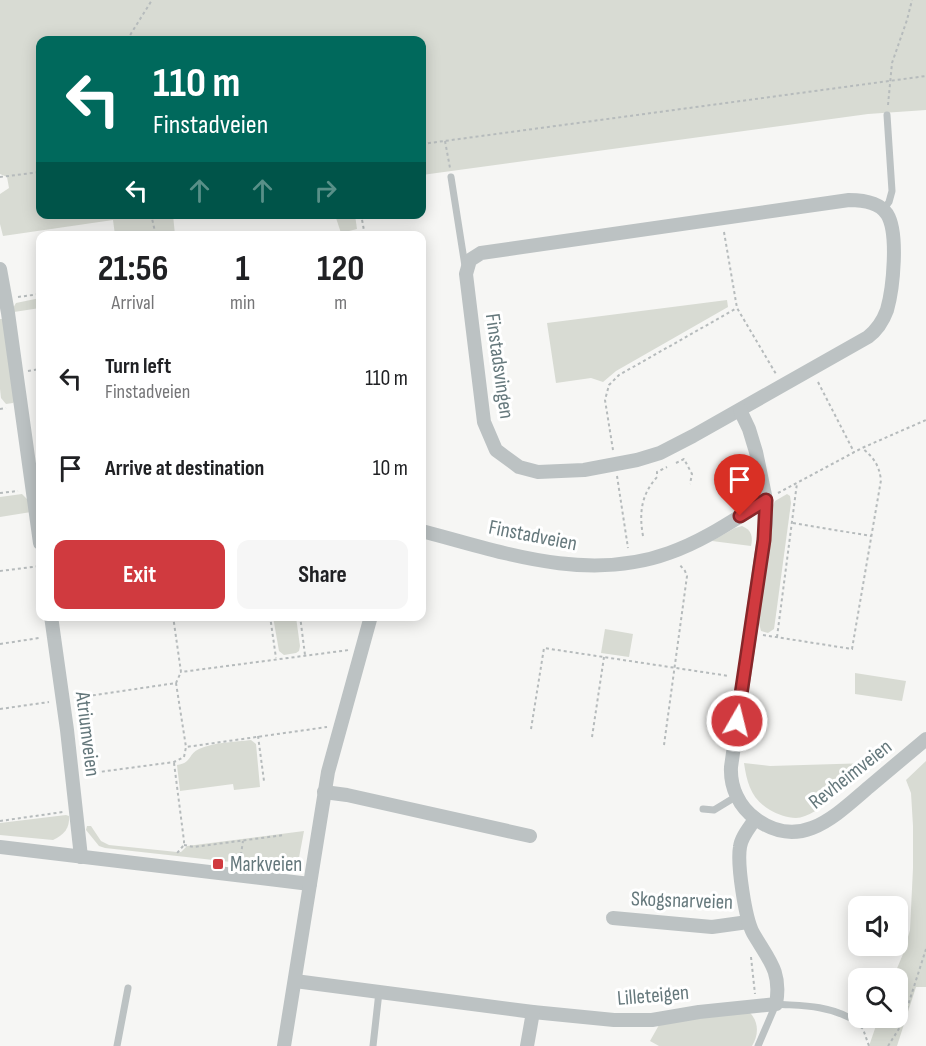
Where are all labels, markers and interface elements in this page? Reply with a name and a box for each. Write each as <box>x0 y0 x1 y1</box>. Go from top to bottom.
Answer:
text: 110 m <box>153 58 240 109</box>
icon: left <box>54 60 132 138</box>
text: Finstadveien <box>153 109 268 141</box>
icon: left <box>120 174 153 207</box>
icon: ahead <box>183 174 216 207</box>
icon: ahead <box>246 174 279 207</box>
icon: right <box>309 174 342 207</box>
text: 21:56 <box>98 248 168 291</box>
text: 1 <box>236 248 250 291</box>
text: 120 <box>317 248 364 291</box>
text: Arrival <box>112 291 155 315</box>
text: min <box>230 291 255 315</box>
text: m <box>334 291 347 315</box>
street label: Finstadsvingen <box>480 312 519 420</box>
text: Turn left <box>105 353 171 380</box>
icon: left <box>54 362 87 395</box>
text: 110 m <box>365 365 408 392</box>
text: Finstadveien <box>105 380 190 404</box>
icon: arrive <box>54 452 87 485</box>
pin <box>714 454 765 516</box>
text: Arrive at destination <box>105 455 264 482</box>
text: 10 m <box>373 455 408 482</box>
icon: arrive <box>723 463 756 496</box>
street label: Finstadveien <box>487 515 579 556</box>
button: Exit <box>54 540 225 609</box>
button: Share <box>237 540 408 609</box>
street label: Atriumveien <box>70 689 105 778</box>
position arrow <box>705 689 769 753</box>
street label: Revheimveien <box>804 734 897 815</box>
place label: Markveien <box>230 852 302 877</box>
marker: Markveien <box>211 857 225 871</box>
street label: Skogsnarveien <box>630 886 734 915</box>
map controls <box>848 896 908 1028</box>
button: sound <box>848 896 908 956</box>
button: search <box>848 968 908 1028</box>
street label: Lilleteigen <box>616 980 690 1011</box>

